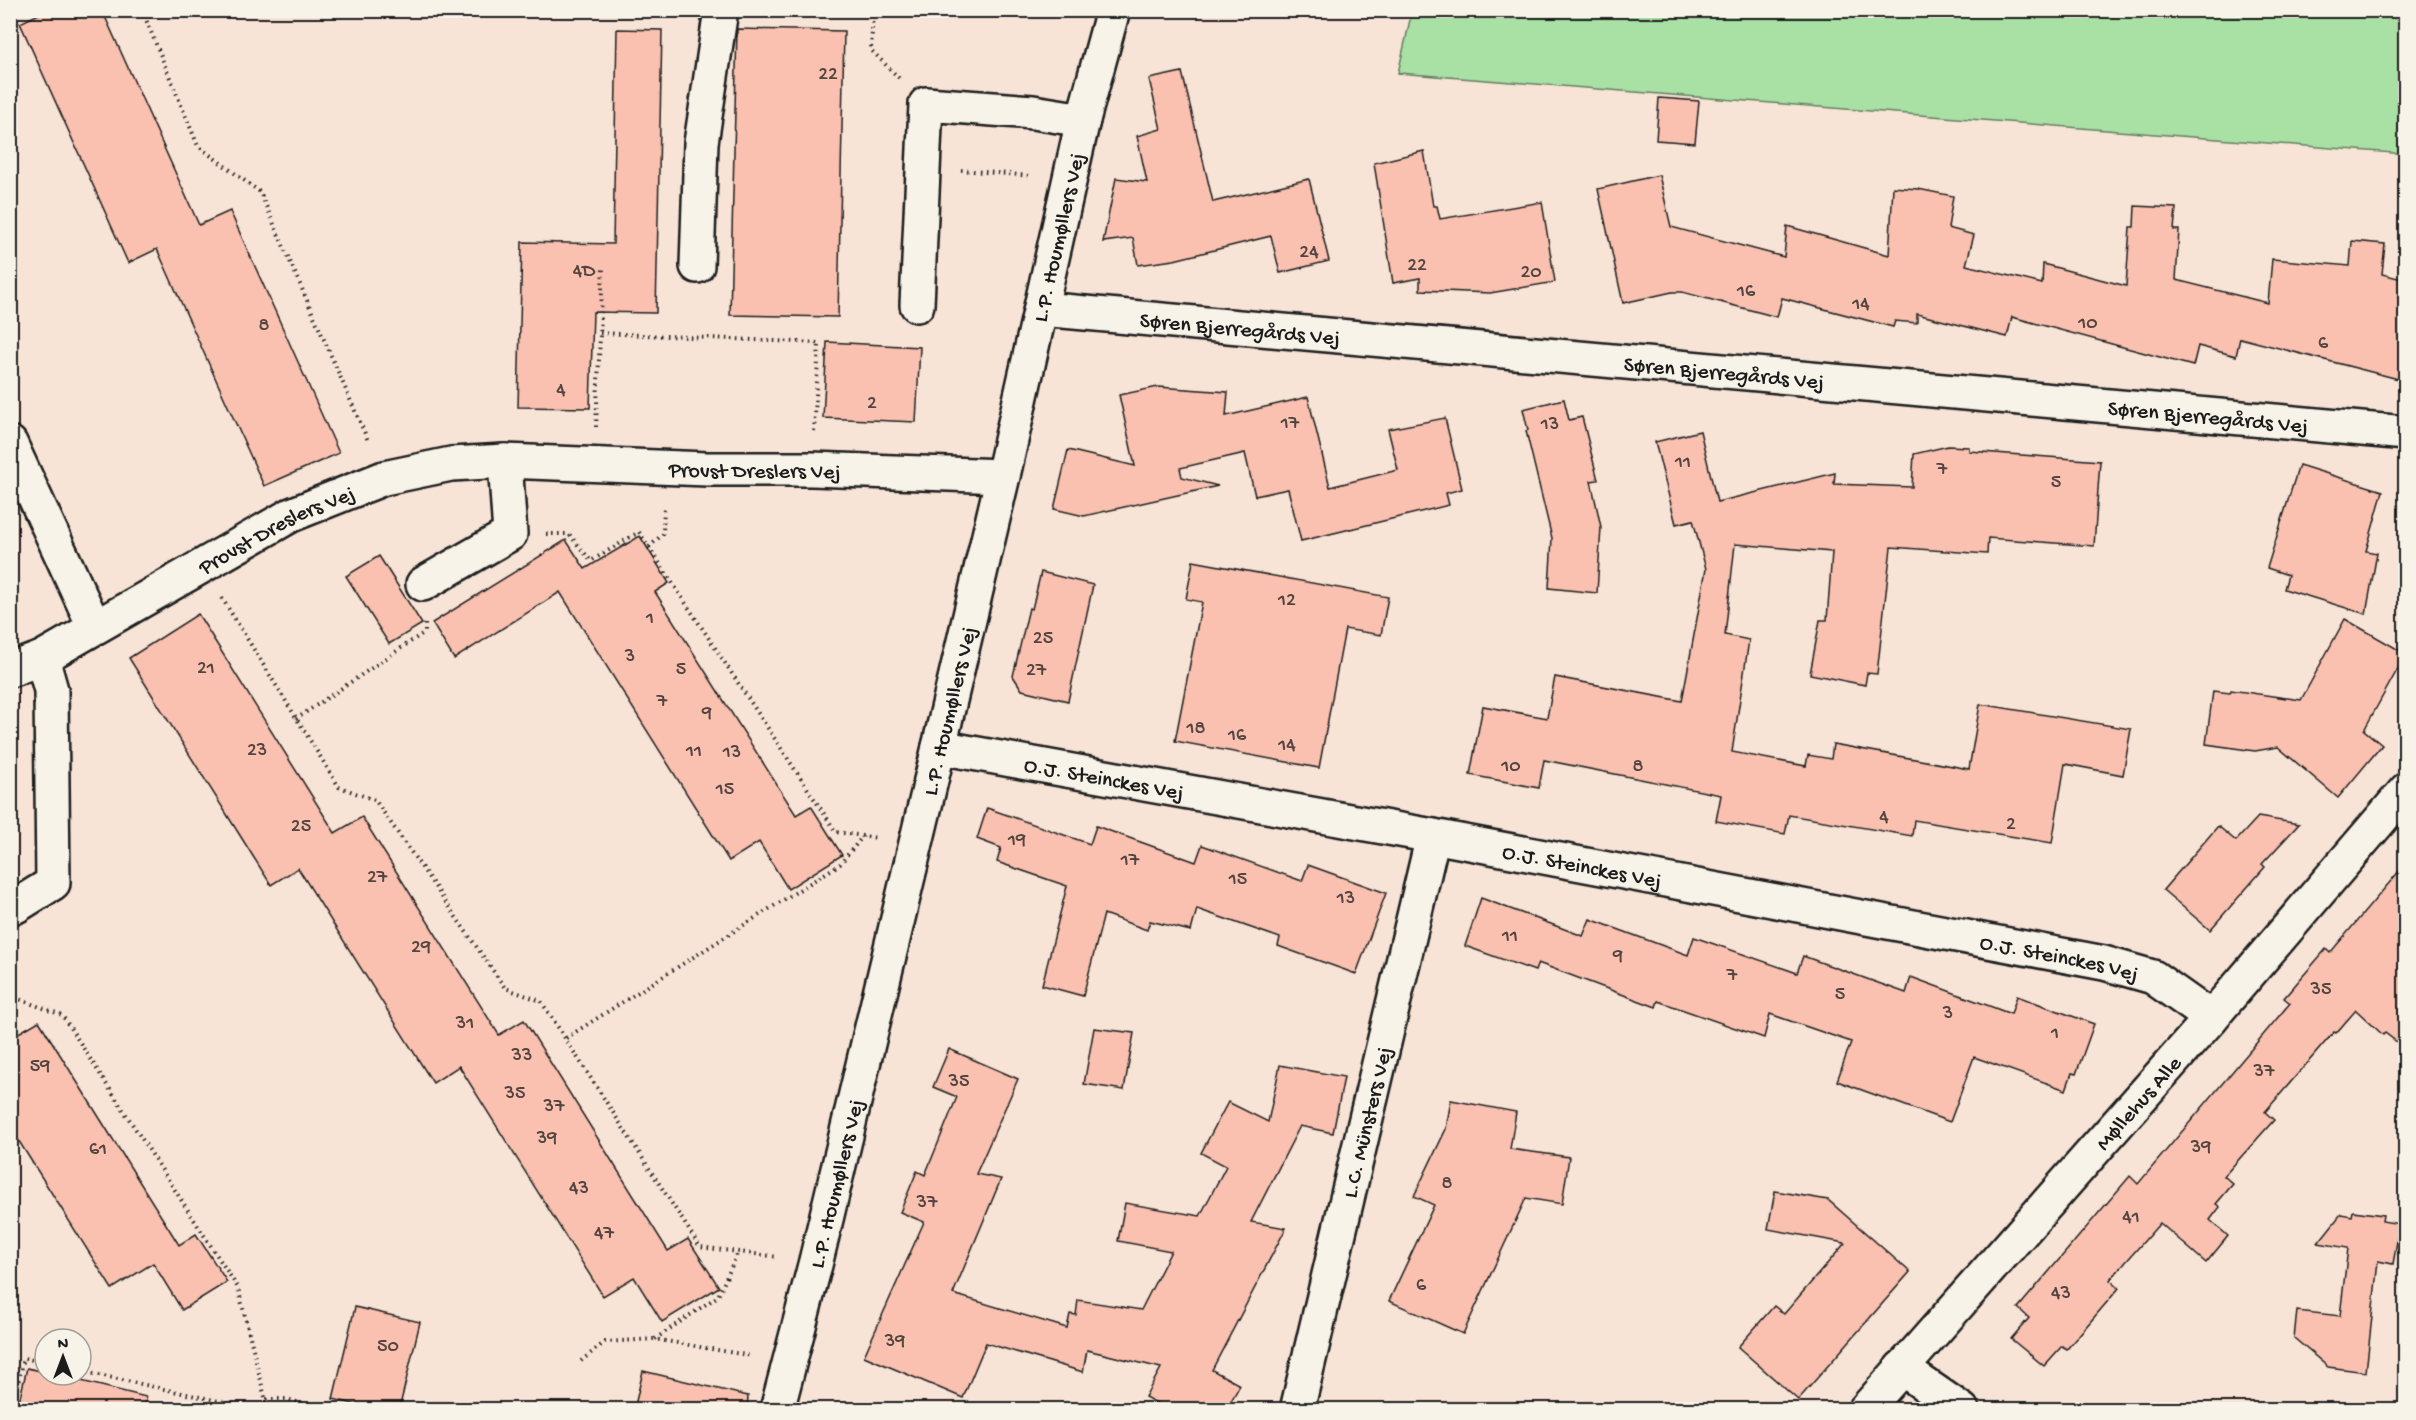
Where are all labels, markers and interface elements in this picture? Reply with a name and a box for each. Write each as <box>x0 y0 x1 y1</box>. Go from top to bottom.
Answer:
house number: 22 <box>818 64 838 87</box>
street label: L.P. Houmøllers Vej <box>1029 151 1092 325</box>
house number: 24 <box>1299 242 1319 265</box>
house number: 22 <box>1407 255 1427 278</box>
house number: 4D <box>573 261 596 284</box>
house number: 20 <box>1520 262 1542 285</box>
house number: 16 <box>1736 281 1756 304</box>
house number: 14 <box>1851 294 1870 317</box>
street label: Søren Bjerregårds Vej <box>1138 309 1341 353</box>
house number: 10 <box>2077 313 2098 336</box>
house number: 8 <box>259 315 270 338</box>
house number: 6 <box>2318 333 2329 356</box>
street label: Søren Bjerregårds Vej <box>1622 353 1825 397</box>
house number: 4 <box>556 380 566 403</box>
house number: 2 <box>867 393 877 416</box>
street label: Søren Bjerregårds Vej <box>2106 397 2309 441</box>
house number: 17 <box>1280 413 1300 436</box>
house number: 13 <box>1540 414 1559 437</box>
house number: 11 <box>1674 452 1691 475</box>
street label: Provst Dreslers Vej <box>667 458 841 487</box>
house number: 7 <box>1936 459 1948 482</box>
house number: 5 <box>2051 472 2061 495</box>
street label: Provst Dreslers Vej <box>194 482 359 583</box>
house number: 12 <box>1277 590 1296 613</box>
house number: 1 <box>645 608 654 631</box>
street label: L.P. Houmøllers Vej <box>919 624 984 799</box>
house number: 25 <box>1033 628 1053 651</box>
house number: 3 <box>624 646 635 669</box>
house number: 21 <box>197 658 215 681</box>
house number: 5 <box>676 659 686 682</box>
house number: 27 <box>1026 660 1047 683</box>
house number: 7 <box>656 691 668 714</box>
house number: 9 <box>701 703 712 726</box>
house number: 18 <box>1185 718 1206 741</box>
house number: 16 <box>1227 725 1247 748</box>
house number: 14 <box>1277 735 1296 758</box>
house number: 23 <box>247 740 267 763</box>
house number: 11 <box>685 741 702 764</box>
house number: 13 <box>722 742 741 765</box>
street label: O.J. Steinckes Vej <box>1022 754 1186 808</box>
house number: 10 <box>1500 756 1521 779</box>
house number: 8 <box>1633 756 1644 779</box>
house number: 15 <box>715 779 734 802</box>
house number: 4 <box>1879 807 1889 830</box>
house number: 2 <box>2006 814 2016 837</box>
house number: 25 <box>291 816 311 839</box>
house number: 19 <box>1007 830 1026 853</box>
street label: O.J. Steinckes Vej <box>1500 840 1664 896</box>
house number: 17 <box>1120 850 1140 873</box>
house number: 27 <box>367 867 388 890</box>
house number: 15 <box>1228 869 1247 892</box>
house number: 13 <box>1336 888 1355 911</box>
house number: 11 <box>1501 926 1518 949</box>
street label: O.J. Steinckes Vej <box>1977 931 2141 989</box>
house number: 29 <box>411 937 431 960</box>
house number: 9 <box>1612 946 1623 969</box>
house number: 7 <box>1726 965 1738 988</box>
house number: 35 <box>2310 979 2331 1002</box>
house number: 5 <box>1835 984 1845 1007</box>
house number: 3 <box>1942 1003 1953 1026</box>
house number: 31 <box>455 1013 474 1036</box>
house number: 1 <box>2050 1023 2059 1046</box>
house number: 33 <box>511 1045 532 1068</box>
street label: L.C. Münsters Vej <box>1339 1045 1400 1201</box>
street label: Møllehus Alle <box>2091 1051 2189 1157</box>
house number: 59 <box>30 1056 50 1079</box>
house number: 37 <box>2253 1061 2275 1084</box>
house number: 35 <box>948 1071 969 1094</box>
house number: 35 <box>504 1083 525 1106</box>
house number: 37 <box>543 1096 565 1119</box>
street label: L.P. Houmøllers Vej <box>806 1097 871 1272</box>
house number: 39 <box>536 1128 557 1151</box>
house number: 39 <box>2190 1137 2211 1160</box>
house number: 61 <box>89 1139 107 1162</box>
house number: 8 <box>1442 1173 1453 1196</box>
house number: 43 <box>569 1178 589 1201</box>
house number: 37 <box>916 1192 938 1215</box>
house number: 41 <box>2122 1207 2140 1230</box>
house number: 47 <box>594 1223 615 1246</box>
house number: 6 <box>1416 1275 1427 1298</box>
house number: 43 <box>2051 1283 2071 1306</box>
north arrow <box>33 1327 93 1387</box>
house number: 39 <box>884 1331 905 1354</box>
text: N <box>58 1336 69 1355</box>
house number: 50 <box>377 1336 399 1359</box>

